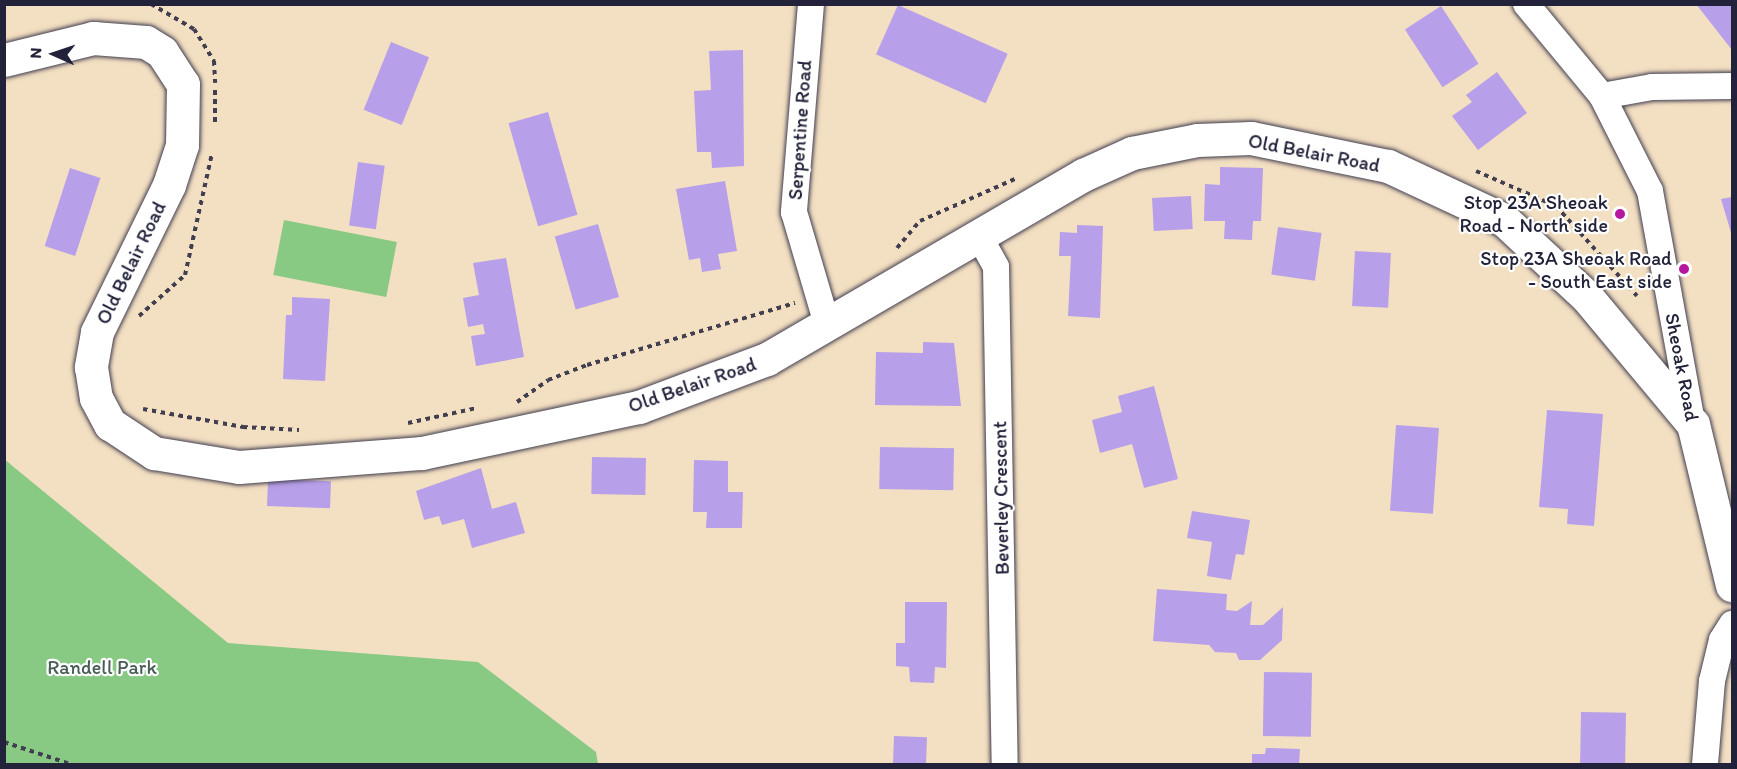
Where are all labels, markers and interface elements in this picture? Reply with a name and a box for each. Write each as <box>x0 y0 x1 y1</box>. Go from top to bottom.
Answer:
north arrow <box>24 24 84 84</box>
text: N <box>26 47 45 59</box>
street label: Serpentine Road <box>783 59 817 201</box>
street label: Old Belair Road <box>1246 128 1382 178</box>
place label: Stop 23A Sheoak Road - North side <box>1459 190 1608 237</box>
street label: Old Belair Road <box>91 198 171 328</box>
marker: Stop 23A Sheoak Road - North side <box>1613 207 1627 221</box>
place label: Stop 23A Sheoak Road - South East side <box>1480 246 1672 293</box>
marker: Stop 23A Sheoak Road - South East side <box>1677 262 1691 276</box>
street label: Sheoak Road <box>1660 311 1704 423</box>
street label: Old Belair Road <box>625 352 759 418</box>
street label: Beverley Crescent <box>988 420 1014 576</box>
park label: Randell Park <box>47 655 157 679</box>

